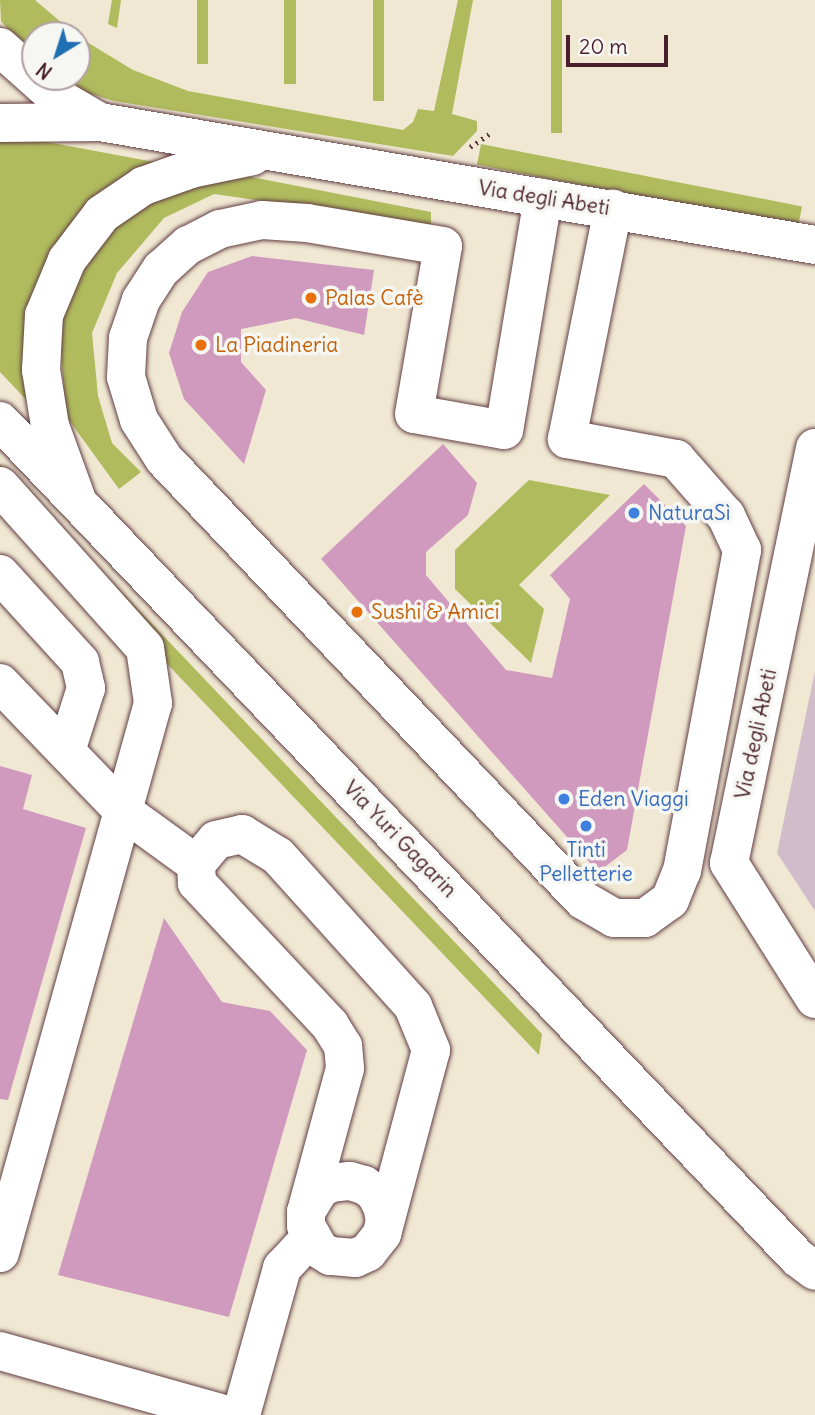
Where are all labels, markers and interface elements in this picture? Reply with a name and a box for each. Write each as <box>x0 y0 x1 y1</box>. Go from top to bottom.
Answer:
north arrow <box>21 21 91 91</box>
scale bar <box>570 21 672 65</box>
text: 20 m <box>579 33 628 60</box>
text: N <box>32 57 57 84</box>
street label: Via degli Abeti <box>477 175 611 221</box>
place label: Palas Cafè <box>325 285 424 311</box>
marker: Palas Cafè <box>303 290 319 306</box>
place label: La Piadineria <box>215 332 338 358</box>
marker: La Piadineria <box>193 337 209 353</box>
place label: NaturaSì <box>648 500 730 526</box>
marker: NaturaSì <box>626 505 642 521</box>
place label: Sushi & Amici <box>371 599 499 625</box>
marker: Sushi & Amici <box>349 604 365 620</box>
street label: Via degli Abeti <box>730 666 782 802</box>
street label: Via Yuri Gagarin <box>338 776 462 902</box>
place label: Eden Viaggi <box>578 786 689 812</box>
marker: Eden Viaggi <box>556 791 572 807</box>
marker: Tinti Pelletterie <box>578 818 594 834</box>
place label: Tinti Pelletterie <box>539 837 633 887</box>

